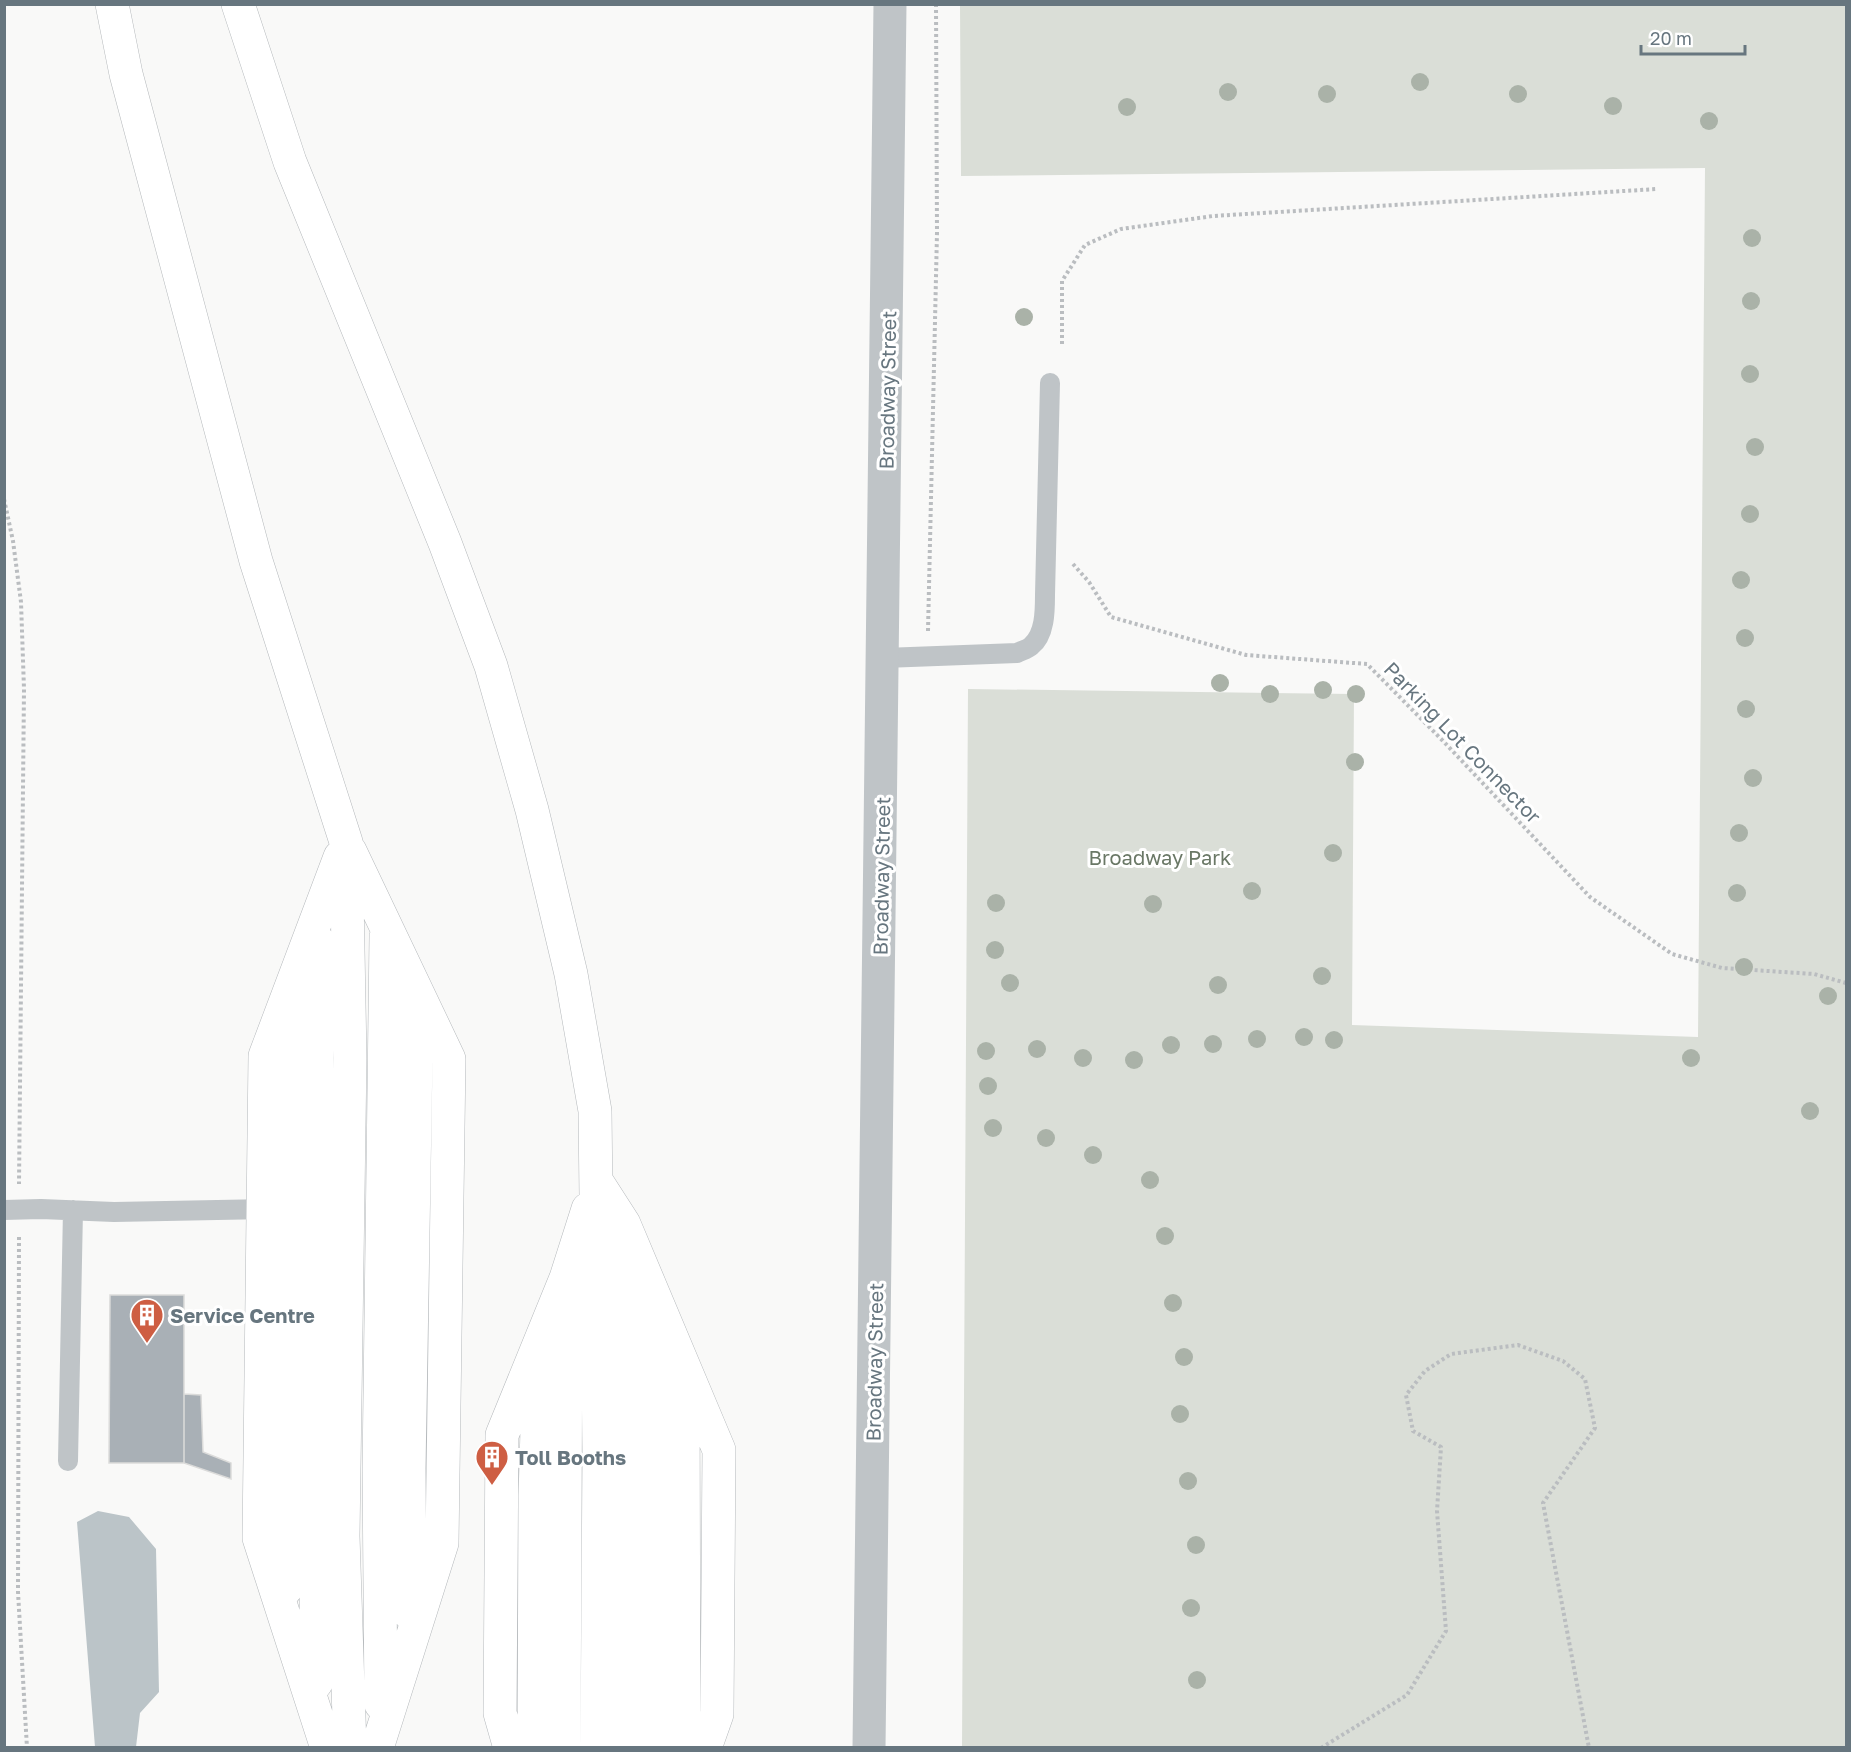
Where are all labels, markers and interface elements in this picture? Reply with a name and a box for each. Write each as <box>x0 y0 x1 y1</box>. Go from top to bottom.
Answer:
scale bar <box>1641 18 1744 56</box>
text: 20 m <box>1650 27 1692 49</box>
street label: Broadway Street <box>874 310 900 470</box>
street label: Parking Lot Connector <box>1380 656 1546 828</box>
street label: Broadway Street <box>868 796 894 956</box>
park label: Broadway Park <box>1089 845 1231 869</box>
street label: Broadway Street <box>861 1282 887 1442</box>
building icon: Service Centre <box>129 1297 165 1344</box>
place label: Service Centre <box>170 1303 315 1327</box>
building icon: Toll Booths <box>474 1439 510 1486</box>
place label: Toll Booths <box>515 1445 626 1469</box>

